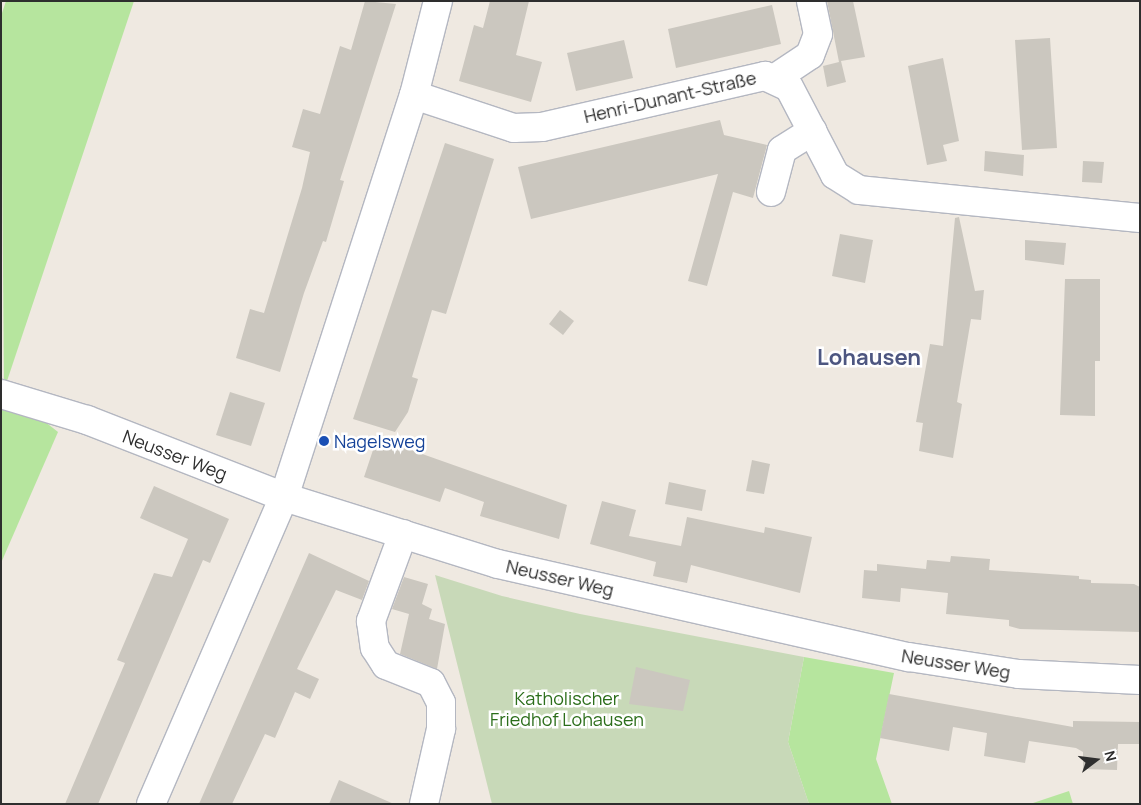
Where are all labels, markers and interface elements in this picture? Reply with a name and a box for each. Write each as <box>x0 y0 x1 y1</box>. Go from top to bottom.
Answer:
street label: Henri-Dunant-Straße <box>582 67 758 127</box>
district label: Lohausen <box>817 345 921 371</box>
street label: Neusser Weg <box>120 425 230 485</box>
place label: Nagelsweg <box>334 430 425 452</box>
marker: Nagelsweg <box>318 435 330 447</box>
street label: Neusser Weg <box>504 555 616 601</box>
street label: Neusser Weg <box>900 645 1012 683</box>
park label: Katholischer Friedhof Lohausen <box>490 688 644 731</box>
north arrow <box>1071 735 1121 785</box>
text: N <box>1100 749 1121 763</box>

